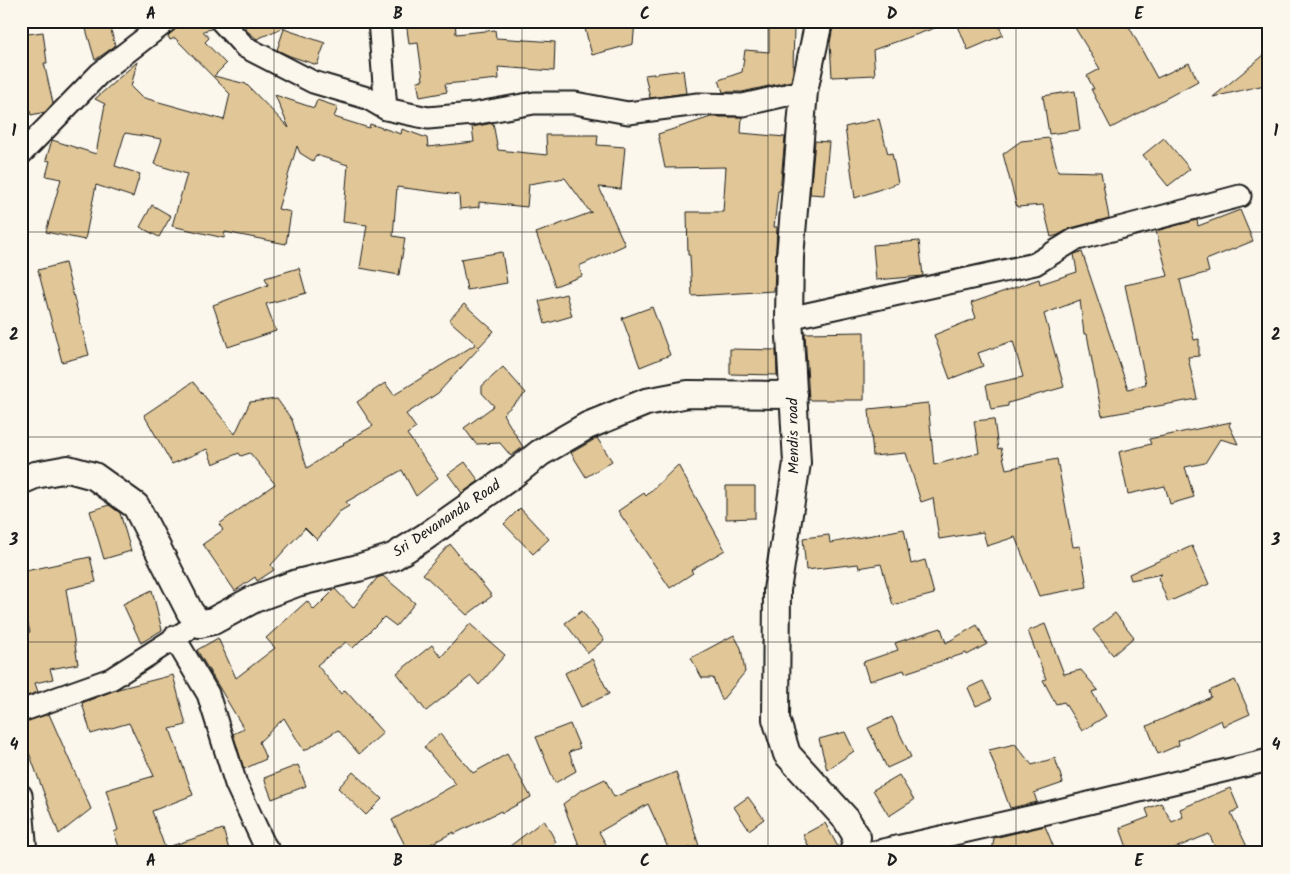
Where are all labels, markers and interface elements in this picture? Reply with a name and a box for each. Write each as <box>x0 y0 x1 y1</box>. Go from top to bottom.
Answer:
text: A <box>146 2 156 27</box>
text: B <box>393 2 403 27</box>
text: C <box>640 2 650 27</box>
text: D <box>887 2 898 27</box>
text: E <box>1135 2 1145 27</box>
text: 1 <box>12 119 17 144</box>
text: 1 <box>1274 119 1279 144</box>
text: 2 <box>9 323 19 348</box>
text: 2 <box>1271 323 1281 348</box>
street label: Mendis road <box>781 397 807 474</box>
street label: Sri Devananda Road <box>388 474 506 564</box>
text: 3 <box>9 528 19 553</box>
text: 3 <box>1271 528 1281 553</box>
text: 4 <box>10 733 19 758</box>
text: 4 <box>1272 733 1281 758</box>
text: A <box>146 849 156 874</box>
text: B <box>393 849 403 874</box>
text: C <box>640 849 650 874</box>
text: D <box>887 849 898 874</box>
text: E <box>1135 849 1145 874</box>

